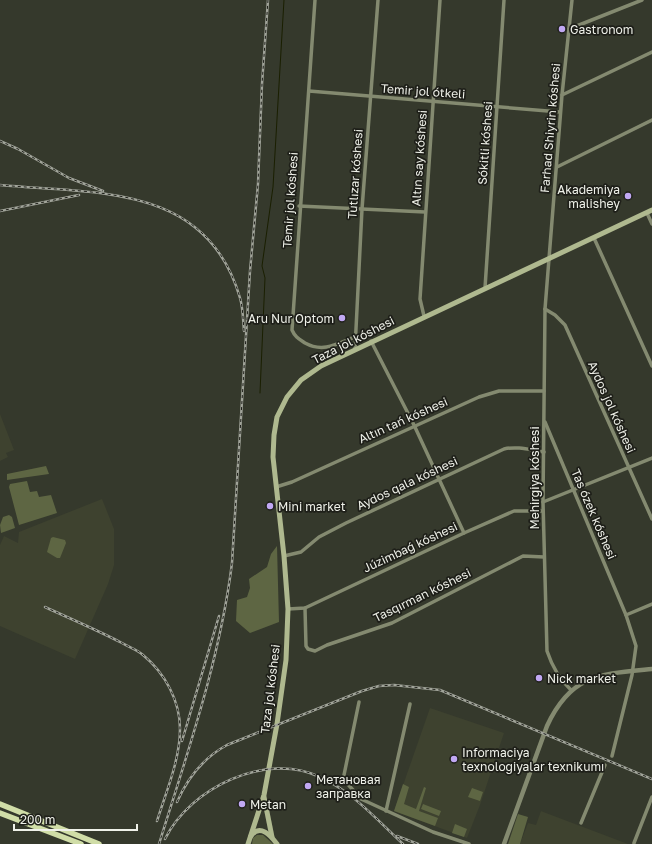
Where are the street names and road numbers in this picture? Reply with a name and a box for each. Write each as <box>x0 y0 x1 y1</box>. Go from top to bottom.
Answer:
street label: Farhad Shiyrin kóshesi <box>537 62 563 194</box>
street label: Temir jol ótkeli <box>380 81 466 101</box>
street label: Sókitli kóshesi <box>475 101 495 185</box>
street label: Altın say kóshesi <box>408 109 430 207</box>
street label: Tutlızar kóshesi <box>344 129 366 219</box>
street label: Temir jol kóshesi <box>279 152 301 248</box>
street label: Taza jol kóshesi <box>309 313 397 367</box>
street label: Aydos jol kóshesi <box>585 359 639 455</box>
street label: Altın tań kóshesi <box>356 394 450 446</box>
street label: Mehirgiya kóshesi <box>527 426 542 530</box>
street label: Aydos qala kóshesi <box>354 453 460 513</box>
street label: Tas ózek kóshesi <box>568 467 620 561</box>
street label: Júzimbaǵ kóshesi <box>360 519 460 575</box>
street label: Tasqırman kóshesi <box>371 565 473 625</box>
street label: Taza jol kóshesi <box>257 643 283 735</box>

